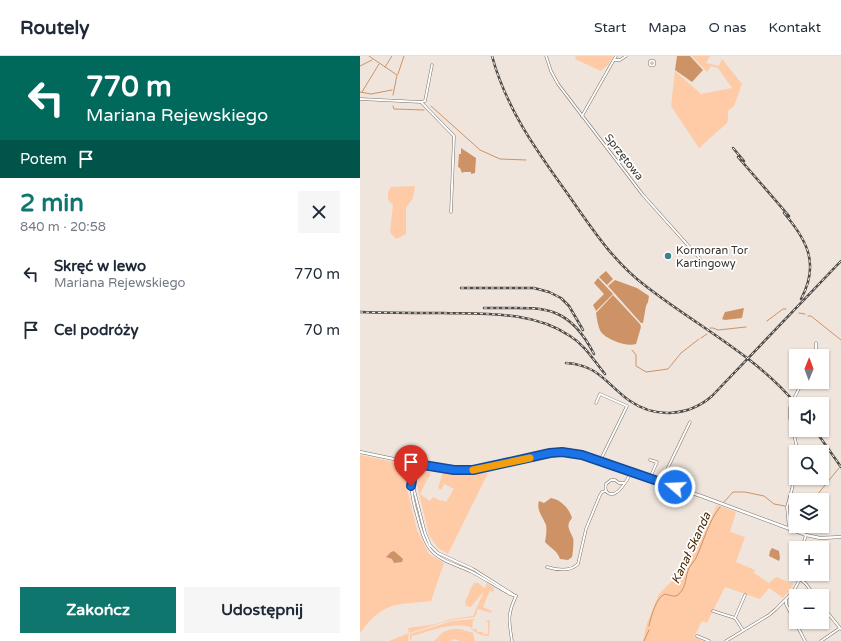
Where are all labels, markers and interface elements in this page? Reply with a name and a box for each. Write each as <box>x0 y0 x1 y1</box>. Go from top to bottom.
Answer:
text: Routely <box>20 17 89 39</box>
text: Start <box>594 19 626 36</box>
text: Mapa <box>648 19 686 36</box>
text: O nas <box>708 19 747 36</box>
text: Kontakt <box>769 19 821 36</box>
text: 770 m <box>86 70 172 104</box>
icon: left <box>20 72 72 124</box>
text: Mariana Rejewskiego <box>86 104 268 126</box>
street label: Sprzętowa <box>602 131 646 183</box>
icon: arrive <box>75 148 97 170</box>
text: Potem <box>20 150 67 168</box>
text: 2 min <box>20 189 84 218</box>
button: close <box>298 191 340 233</box>
text: 840 m · 20:58 <box>20 219 106 235</box>
place label: Kormoran Tor Kartingowy <box>676 244 749 270</box>
marker: Kormoran Tor Kartingowy <box>663 251 673 261</box>
text: Skręć w lewo <box>54 257 146 275</box>
icon: left <box>20 263 42 285</box>
text: 770 m <box>294 265 340 283</box>
text: Mariana Rejewskiego <box>54 275 186 291</box>
icon: arrive <box>20 319 42 341</box>
text: Cel podróży <box>54 321 139 339</box>
text: 70 m <box>303 321 340 339</box>
north arrow <box>789 349 829 389</box>
map controls <box>789 349 829 629</box>
button: sound <box>789 397 829 437</box>
pin <box>394 445 428 486</box>
button: search <box>789 445 829 485</box>
icon: arrive <box>400 451 422 473</box>
position arrow <box>654 466 696 508</box>
button: layers <box>789 493 829 533</box>
water label: Kanał Skanda <box>668 510 714 586</box>
button: + <box>789 541 829 581</box>
button: Zakończ <box>20 587 176 633</box>
button: Udostępnij <box>184 587 340 633</box>
button: − <box>789 589 829 629</box>

